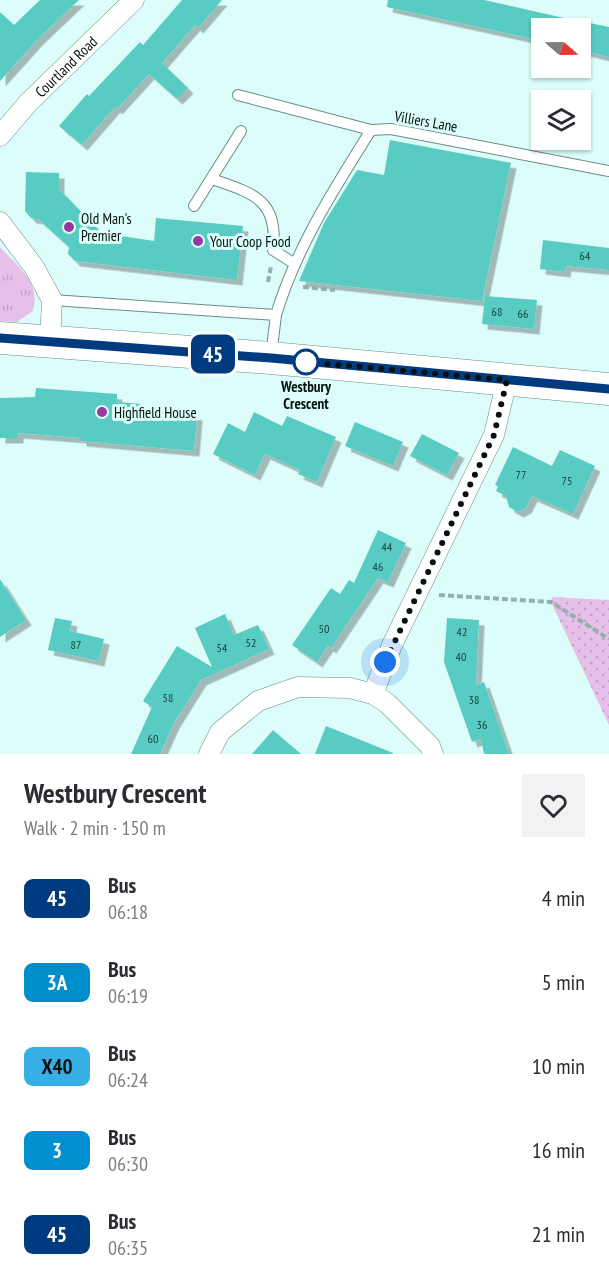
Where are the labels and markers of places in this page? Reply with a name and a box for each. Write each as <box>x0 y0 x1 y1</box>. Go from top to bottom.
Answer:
place label: Old Man's Premier <box>81 209 132 245</box>
marker: Old Man's Premier <box>62 220 76 234</box>
place label: Your Coop Food <box>210 232 291 251</box>
marker: Your Coop Food <box>191 234 205 248</box>
marker: Westbury Crescent <box>293 349 319 375</box>
place label: Westbury Crescent <box>280 377 332 413</box>
place label: Highfield House <box>114 403 197 422</box>
marker: Highfield House <box>95 405 109 419</box>

